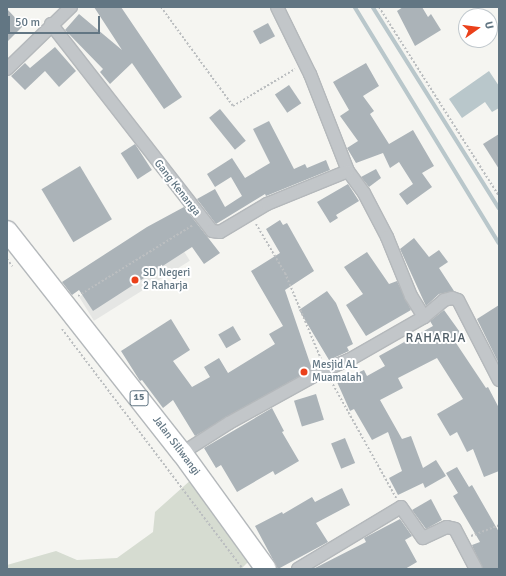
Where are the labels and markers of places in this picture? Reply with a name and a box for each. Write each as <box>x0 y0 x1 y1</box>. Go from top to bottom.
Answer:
place label: SD Negeri 2 Raharja <box>143 267 190 293</box>
marker: SD Negeri 2 Raharja <box>130 275 140 285</box>
place label: Mesjid AL Muamalah <box>312 359 362 385</box>
marker: Mesjid AL Muamalah <box>299 367 309 377</box>

